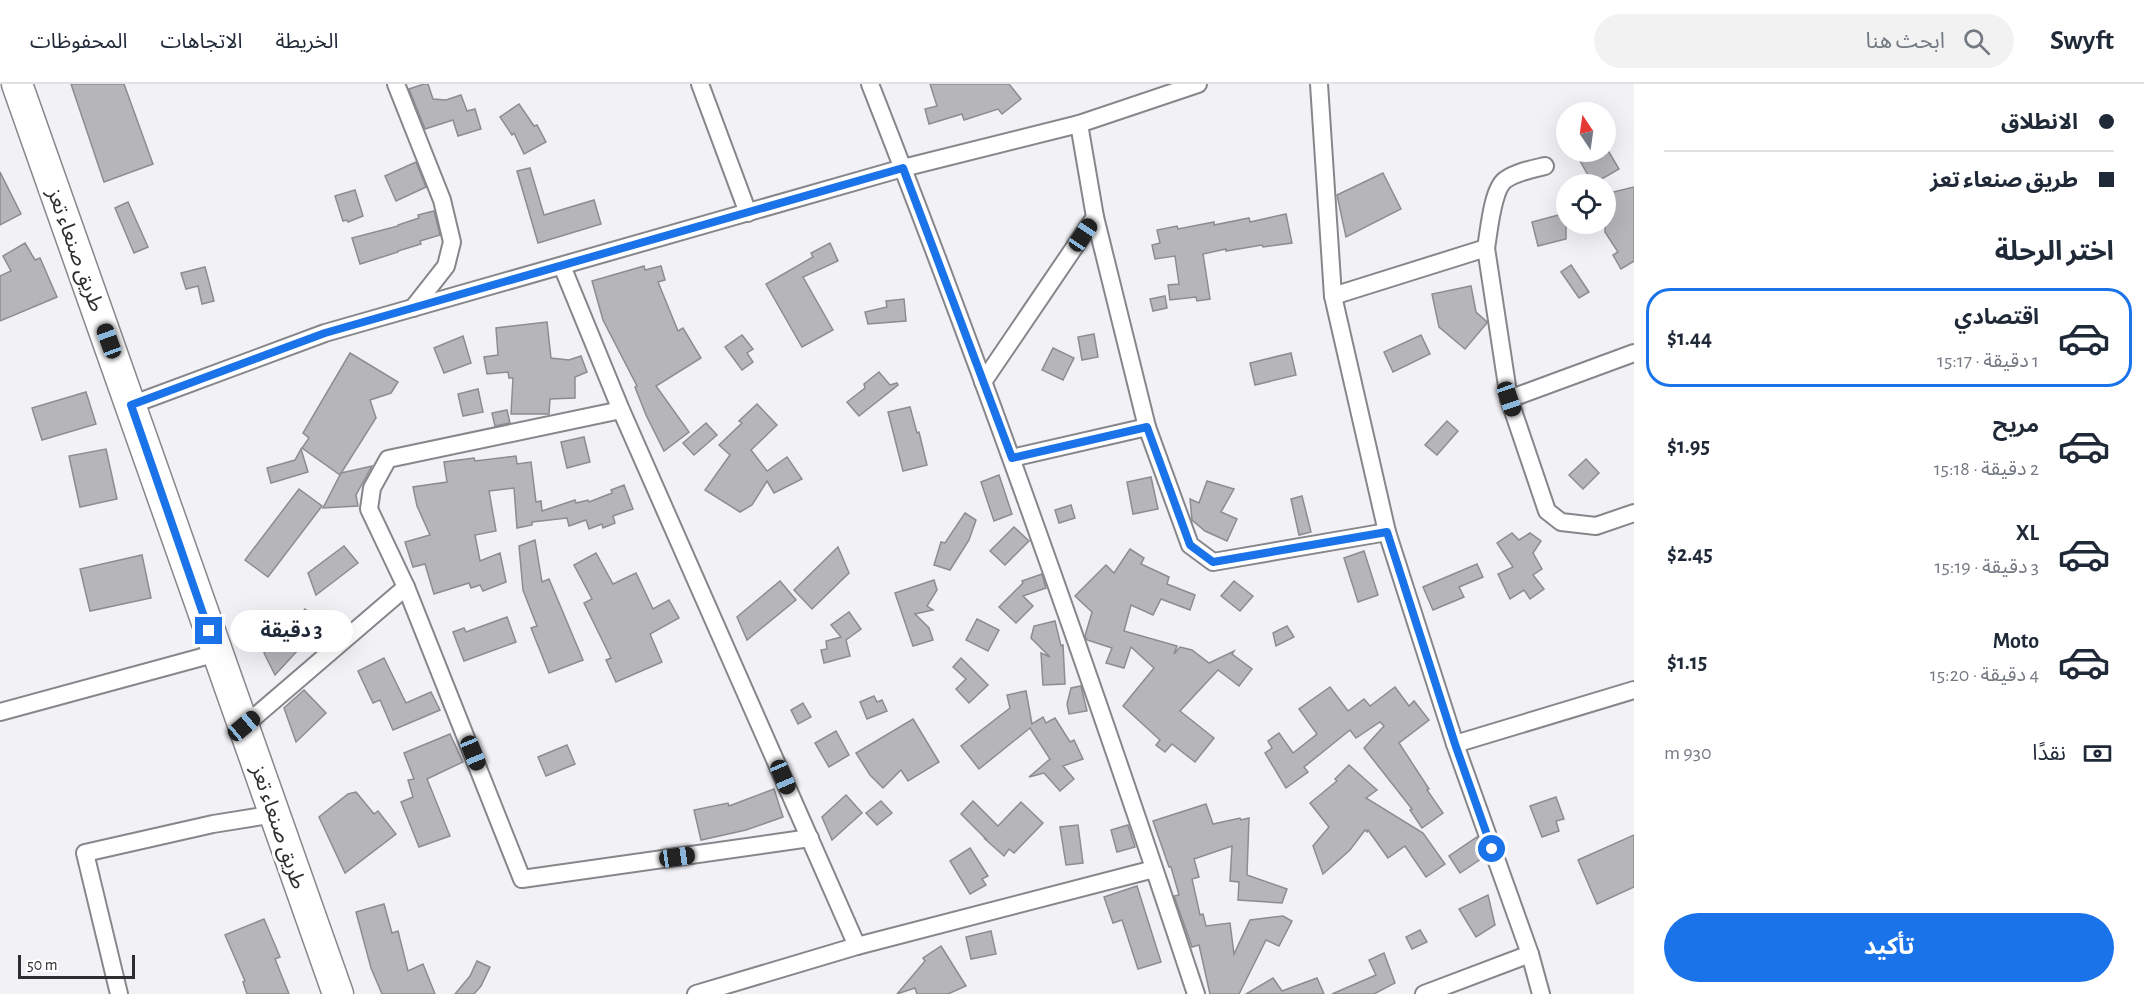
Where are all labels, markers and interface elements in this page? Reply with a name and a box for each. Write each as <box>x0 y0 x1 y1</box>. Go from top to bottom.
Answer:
search box <box>1594 14 2014 68</box>
icon: search <box>1960 25 1993 58</box>
text: Swyft <box>2050 27 2114 55</box>
text: ابحث هنا <box>1865 30 1945 52</box>
text: المحفوظات <box>30 31 127 52</box>
text: الاتجاهات <box>160 31 242 52</box>
text: الخريطة <box>275 31 338 52</box>
north arrow <box>1556 102 1616 162</box>
map controls <box>1556 102 1616 234</box>
text: الانطلاق <box>2001 111 2078 133</box>
text: طريق صنعاء تعز <box>1930 169 2078 191</box>
button: locate <box>1556 174 1616 234</box>
street label: طريق صنعاء تعز <box>41 185 108 315</box>
car <box>1065 215 1101 255</box>
text: اختر الرحلة <box>1995 238 2114 265</box>
text: اقتصادي <box>1954 306 2039 328</box>
icon: car <box>2057 311 2111 365</box>
car <box>94 321 124 361</box>
text: $1.44 <box>1667 327 1712 349</box>
text: 1 دقيقة · 15:17 <box>1937 351 2039 371</box>
car <box>1495 379 1523 419</box>
text: مريح <box>1993 414 2039 436</box>
icon: car <box>2057 419 2111 473</box>
text: $1.95 <box>1667 435 1710 457</box>
text: 2 دقيقة · 15:18 <box>1934 459 2039 479</box>
text: XL <box>2016 522 2039 544</box>
icon: car <box>2057 527 2111 581</box>
text: $2.45 <box>1667 543 1713 565</box>
text: 3 دقيقة · 15:19 <box>1935 557 2039 577</box>
callout: 3 دقيقة <box>230 610 353 652</box>
route end <box>195 617 222 644</box>
text: 3 دقيقة <box>261 621 322 641</box>
text: Moto <box>1993 630 2039 652</box>
icon: car <box>2057 635 2111 689</box>
text: $1.15 <box>1667 651 1707 673</box>
text: 4 دقيقة · 15:20 <box>1930 665 2039 685</box>
car <box>224 708 264 744</box>
car <box>458 733 488 773</box>
icon: cash <box>2081 737 2114 770</box>
text: نقدًا <box>2032 742 2066 764</box>
text: 930 m <box>1664 743 1712 763</box>
car <box>768 757 798 797</box>
street label: طريق صنعاء تعز <box>245 762 310 892</box>
route start <box>1478 835 1505 862</box>
car <box>658 846 696 868</box>
button: تأكيد <box>1664 913 2114 982</box>
scale bar <box>18 952 135 980</box>
text: 50 m <box>27 957 58 973</box>

